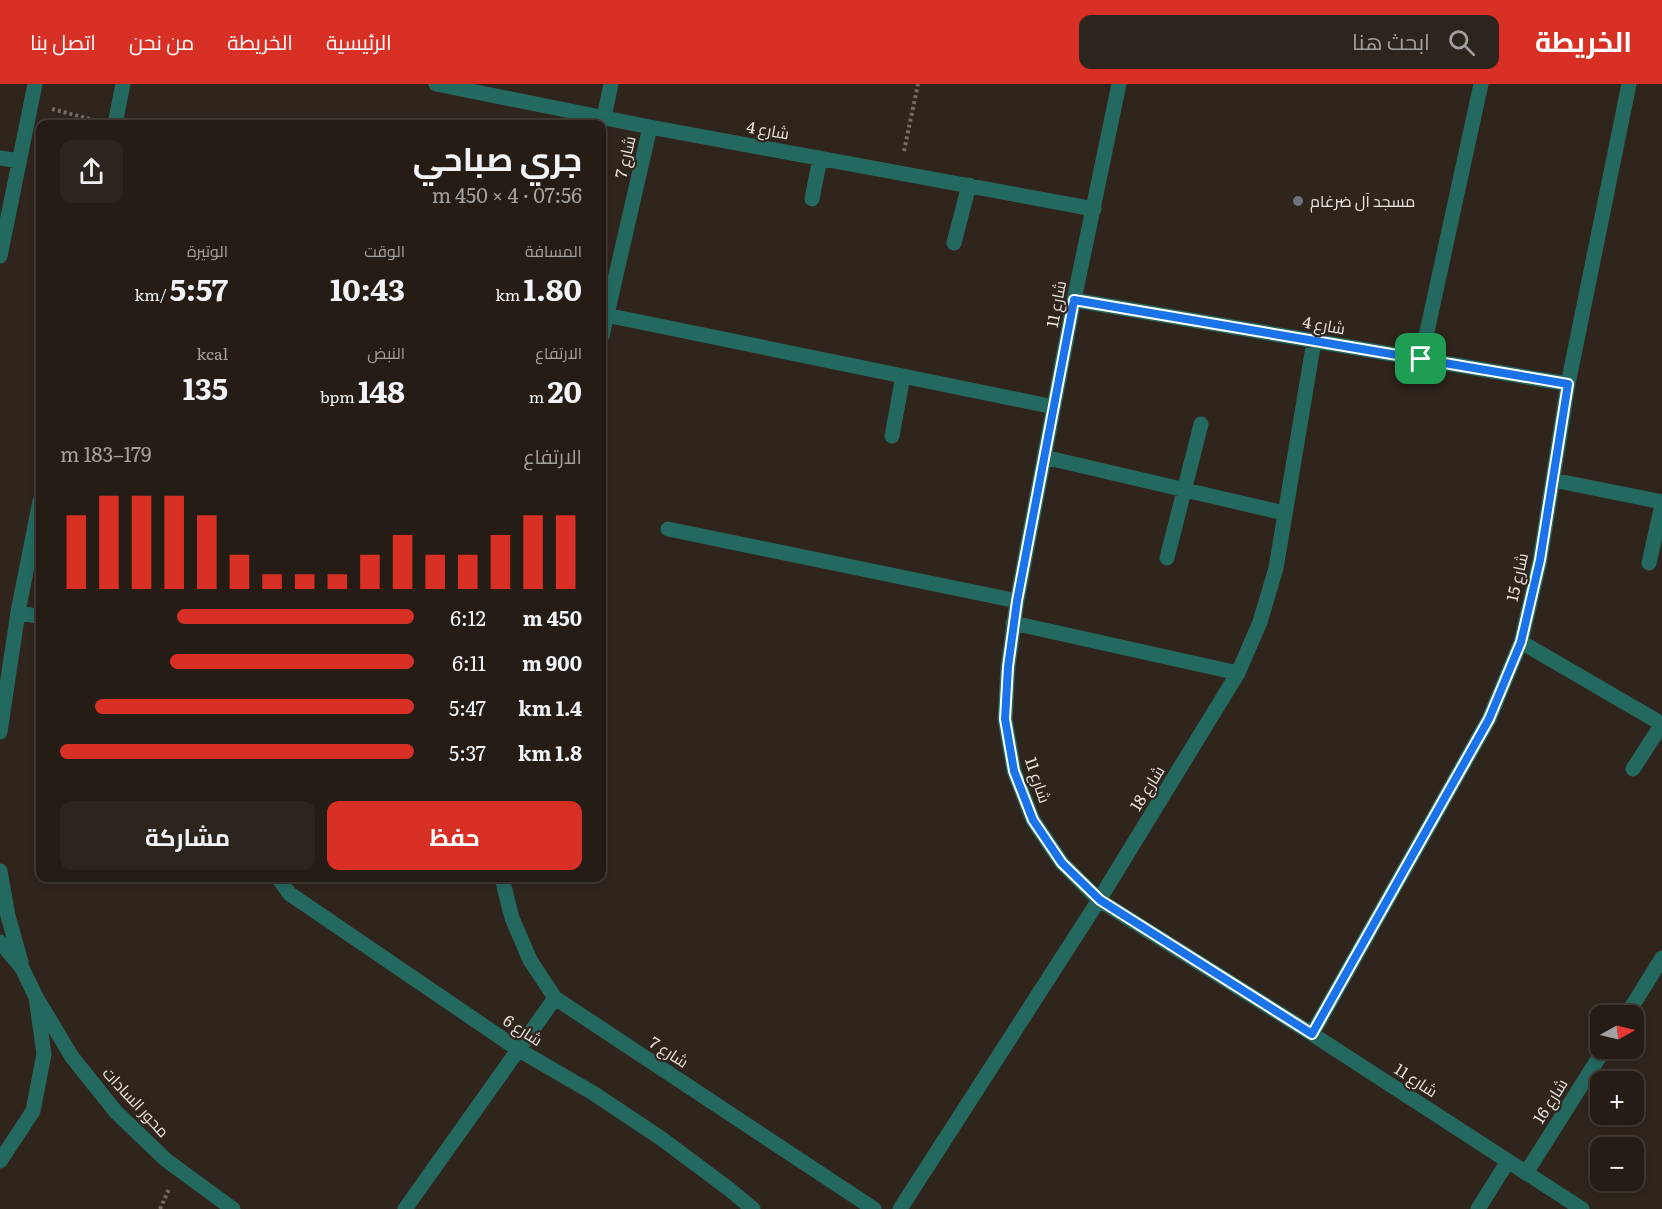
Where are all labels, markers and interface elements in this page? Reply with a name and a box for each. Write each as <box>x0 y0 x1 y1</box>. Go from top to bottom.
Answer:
search box <box>1079 15 1499 69</box>
text: الخريطة <box>1535 19 1632 61</box>
text: ابحث هنا <box>1352 24 1430 57</box>
text: اتصل بنا <box>30 25 96 56</box>
text: من نحن <box>129 25 194 56</box>
text: الخريطة <box>227 25 293 56</box>
text: الرئيسية <box>326 25 392 56</box>
icon: search <box>1445 26 1478 59</box>
street label: شارع 4 <box>745 113 791 146</box>
text: جري صباحي <box>413 132 582 181</box>
street label: شارع 7 <box>608 133 641 180</box>
button: share <box>60 140 123 203</box>
text: 07:56 · 4 × 450 m <box>432 179 582 209</box>
place label: مسجد آل ضرغام <box>1310 188 1415 213</box>
marker: مسجد آل ضرغام <box>1291 194 1305 208</box>
text: الوتيرة <box>187 238 228 262</box>
text: الوقت <box>364 238 405 262</box>
text: المسافة <box>525 238 582 262</box>
text: 5:57 <box>170 266 228 310</box>
text: 10:43 <box>330 266 405 310</box>
text: 1.80 <box>524 266 582 310</box>
street label: شارع 11 <box>1039 278 1072 329</box>
text: /km <box>135 282 170 306</box>
text: km <box>495 282 524 306</box>
street label: شارع 4 <box>1301 308 1347 341</box>
pin <box>1395 333 1446 384</box>
text: النبض <box>367 340 405 364</box>
text: الارتفاع <box>535 340 582 364</box>
text: kcal <box>196 341 228 365</box>
icon: arrive <box>1404 342 1437 375</box>
text: 135 <box>183 365 228 409</box>
text: 148 <box>358 368 405 412</box>
text: 20 <box>547 368 582 412</box>
text: bpm <box>320 384 358 408</box>
text: m <box>529 384 547 408</box>
text: 179–183 m <box>60 438 152 468</box>
text: الارتفاع <box>523 440 582 470</box>
street label: شارع 15 <box>1499 550 1534 603</box>
text: 6:12 <box>450 602 486 632</box>
text: 450 m <box>523 602 582 632</box>
text: 6:11 <box>452 647 486 677</box>
text: 900 m <box>522 647 582 677</box>
text: 5:47 <box>449 692 486 722</box>
text: 1.4 km <box>518 692 582 722</box>
text: 5:37 <box>449 737 486 767</box>
text: 1.8 km <box>518 737 582 767</box>
street label: شارع 11 <box>1019 753 1058 806</box>
street label: شارع 18 <box>1123 760 1170 815</box>
button: مشاركة <box>60 801 315 870</box>
button: حفظ <box>327 801 582 870</box>
north arrow <box>1590 1005 1644 1059</box>
map controls <box>1590 1005 1644 1191</box>
street label: شارع 6 <box>499 1007 548 1052</box>
street label: شارع 7 <box>645 1030 694 1074</box>
street label: شارع 11 <box>1390 1056 1443 1103</box>
street label: محور السادات <box>98 1061 176 1142</box>
button: + <box>1590 1071 1644 1125</box>
street label: شارع 16 <box>1526 1073 1573 1128</box>
button: − <box>1590 1137 1644 1191</box>

